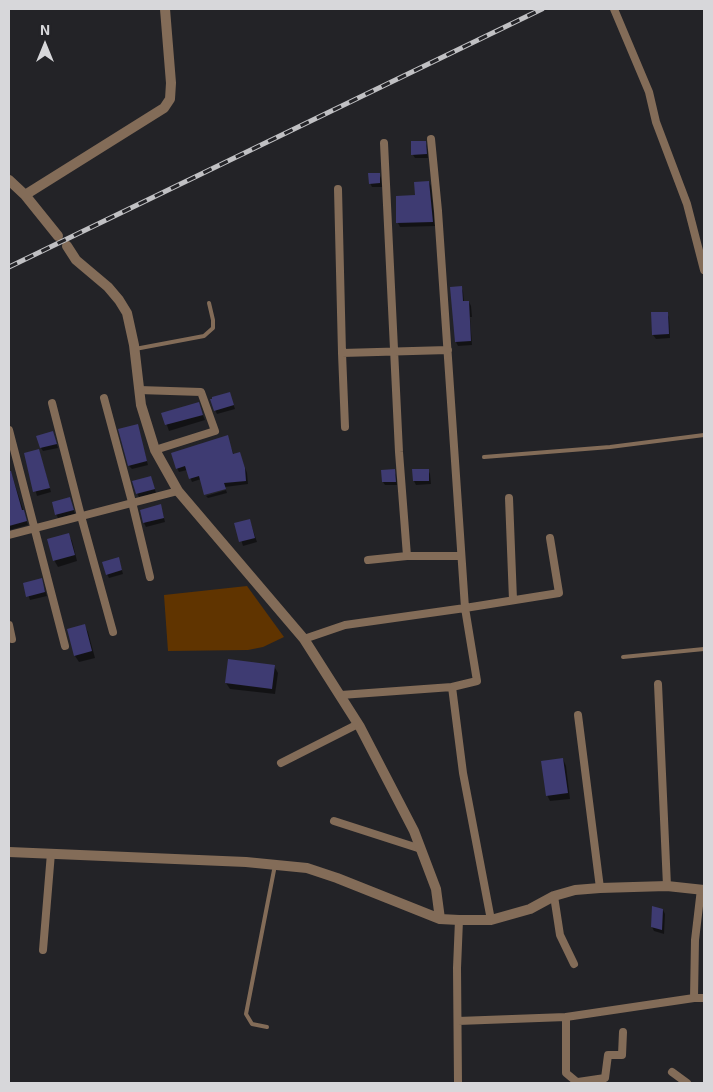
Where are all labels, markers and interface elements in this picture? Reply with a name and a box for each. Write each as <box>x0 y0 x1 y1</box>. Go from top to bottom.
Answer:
north arrow <box>20 20 70 70</box>
text: N <box>40 21 50 38</box>

